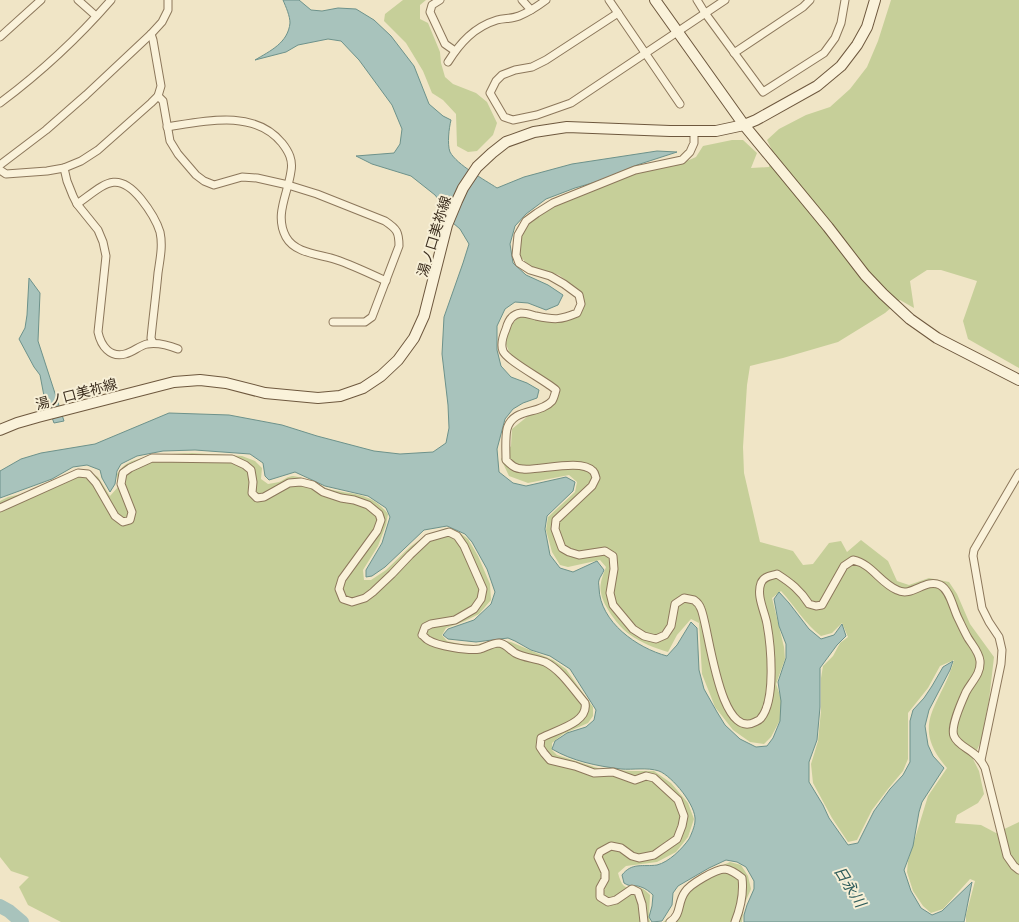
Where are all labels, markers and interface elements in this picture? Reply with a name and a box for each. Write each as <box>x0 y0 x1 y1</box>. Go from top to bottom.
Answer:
street label: 湯ノ口美祢線 <box>411 193 455 279</box>
street label: 湯ノ口美祢線 <box>33 372 119 414</box>
water label: 日永川 <box>830 861 873 912</box>

